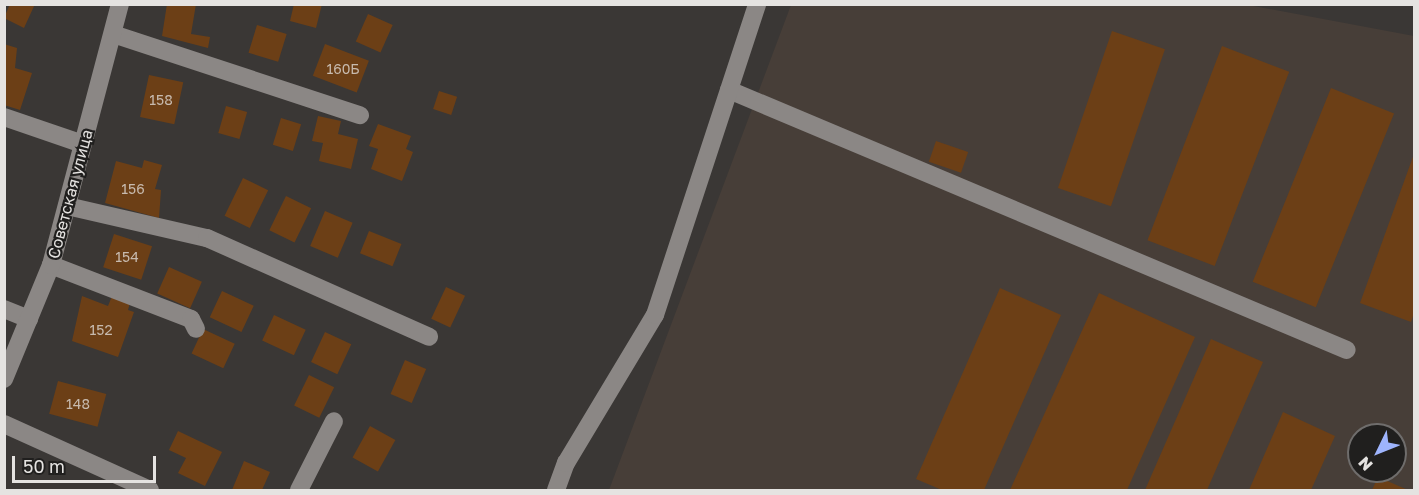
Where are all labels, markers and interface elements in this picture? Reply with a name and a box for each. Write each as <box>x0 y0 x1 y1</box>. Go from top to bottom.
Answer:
house number: 160Б <box>326 61 360 77</box>
house number: 158 <box>149 92 173 108</box>
street label: Советская улица <box>44 127 96 261</box>
house number: 156 <box>121 181 145 197</box>
house number: 154 <box>115 249 139 265</box>
house number: 152 <box>89 322 113 338</box>
house number: 148 <box>66 396 90 412</box>
north arrow <box>1347 423 1407 483</box>
scale bar <box>15 444 159 482</box>
text: N <box>1354 453 1377 475</box>
text: 50 m <box>23 455 65 477</box>

